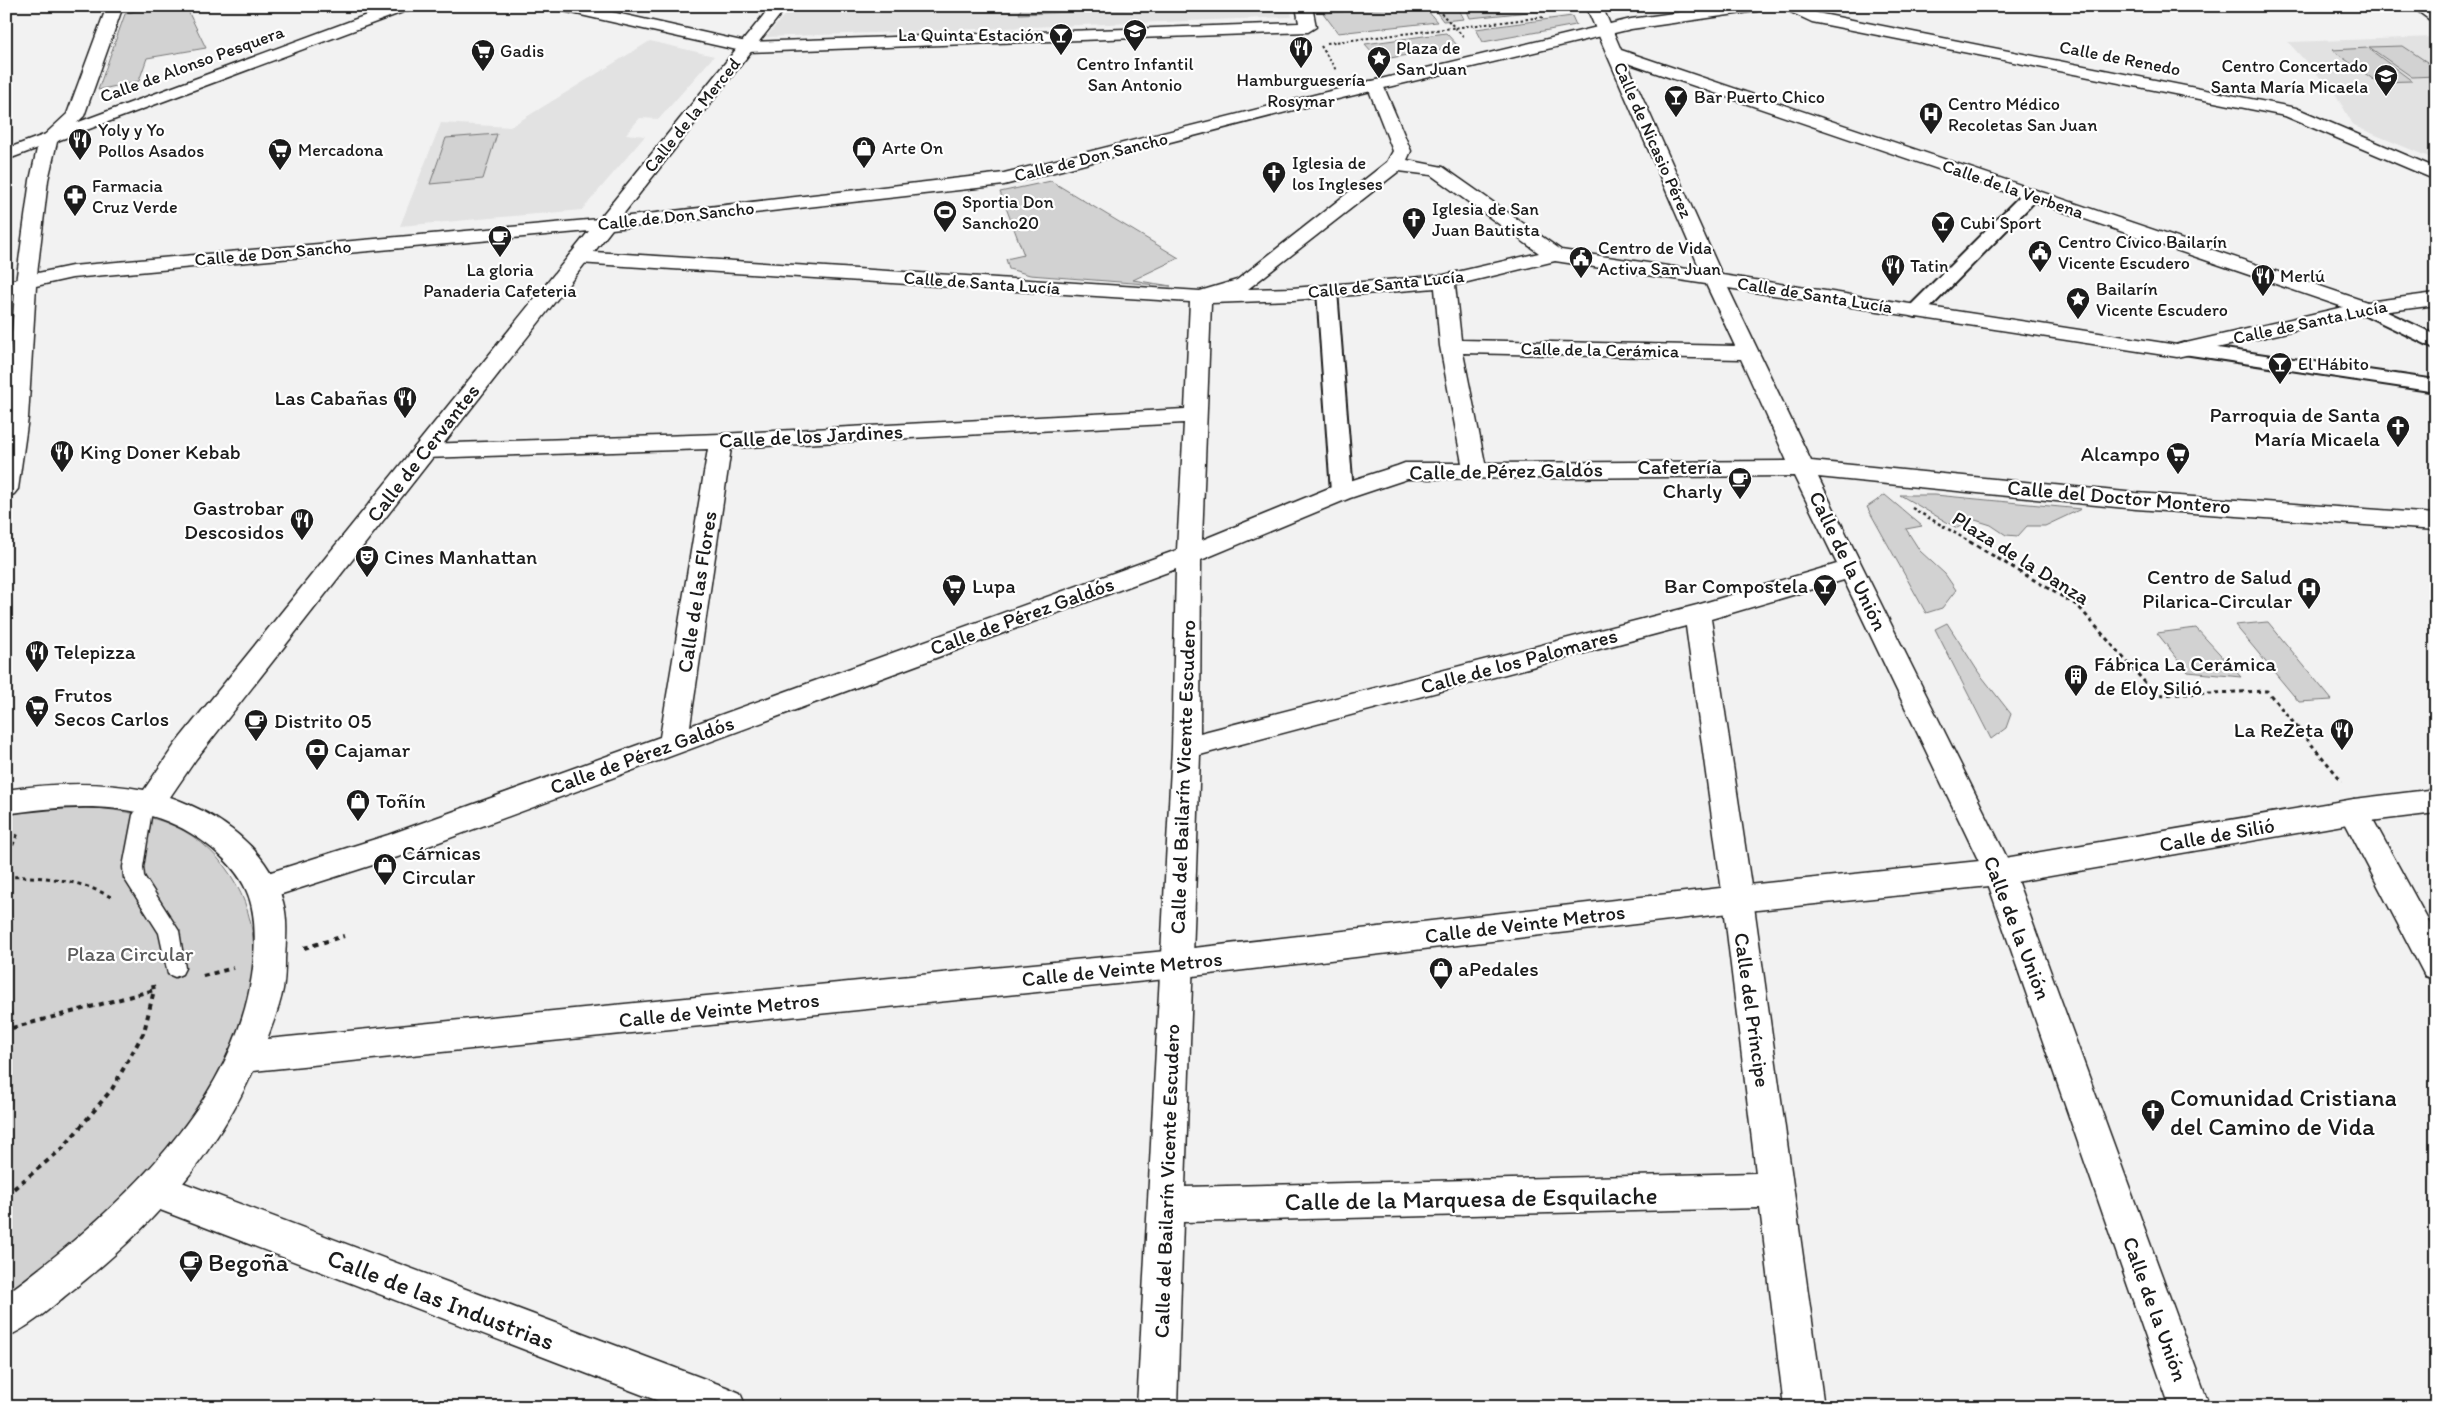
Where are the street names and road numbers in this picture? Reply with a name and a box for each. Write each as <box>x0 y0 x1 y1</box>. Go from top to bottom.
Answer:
street label: Calle de Alonso Pesquera <box>97 20 288 108</box>
street label: Calle de Renedo <box>2057 35 2183 81</box>
street label: Calle de la Merced <box>639 53 745 177</box>
street label: Calle de Nicasio Pérez <box>1609 59 1698 222</box>
street label: Calle de Don Sancho <box>1012 127 1170 187</box>
street label: Calle de la Verbena <box>1939 154 2087 224</box>
street label: Calle de Don Sancho <box>597 197 755 235</box>
street label: Calle de Don Sancho <box>194 235 352 271</box>
street label: Calle de Santa Lucía <box>1307 265 1466 303</box>
street label: Calle de Santa Lucía <box>903 267 1062 299</box>
street label: Calle de Santa Lucía <box>1736 272 1895 318</box>
street label: Calle de Santa Lucía <box>2231 295 2390 349</box>
street label: Calle de la Cerámica <box>1521 338 1680 362</box>
street label: Calle de Cervantes <box>361 379 484 527</box>
street label: Calle de los Jardines <box>718 418 904 453</box>
street label: Calle de Pérez Galdós <box>1409 456 1603 485</box>
street label: Calle del Doctor Montero <box>2006 474 2232 519</box>
street label: Calle de la Unión <box>1804 487 1893 635</box>
street label: Plaza de la Danza <box>1948 505 2095 610</box>
street label: Calle de las Flores <box>671 509 722 675</box>
street label: Calle de Pérez Galdós <box>927 571 1117 660</box>
street label: Calle del Bailarín Vicente Escudero <box>1165 619 1200 935</box>
street label: Calle de los Palomares <box>1418 622 1620 699</box>
street label: Calle de Pérez Galdós <box>547 710 737 799</box>
street label: Calle de Silió <box>2157 812 2276 857</box>
street label: Calle de la Unión <box>1979 852 2056 1003</box>
street label: Calle de Veinte Metros <box>1423 899 1626 948</box>
street label: Calle del Príncipe <box>1729 931 1776 1089</box>
street label: Calle de Veinte Metros <box>1020 946 1223 991</box>
street label: Calle de Veinte Metros <box>617 987 820 1032</box>
street label: Calle del Bailarín Vicente Escudero <box>1149 1023 1184 1339</box>
street label: Calle de la Marquesa de Esquilache <box>1284 1180 1658 1216</box>
street label: Calle de la Unión <box>2118 1233 2193 1385</box>
street label: Calle de las Industrias <box>323 1242 559 1356</box>

